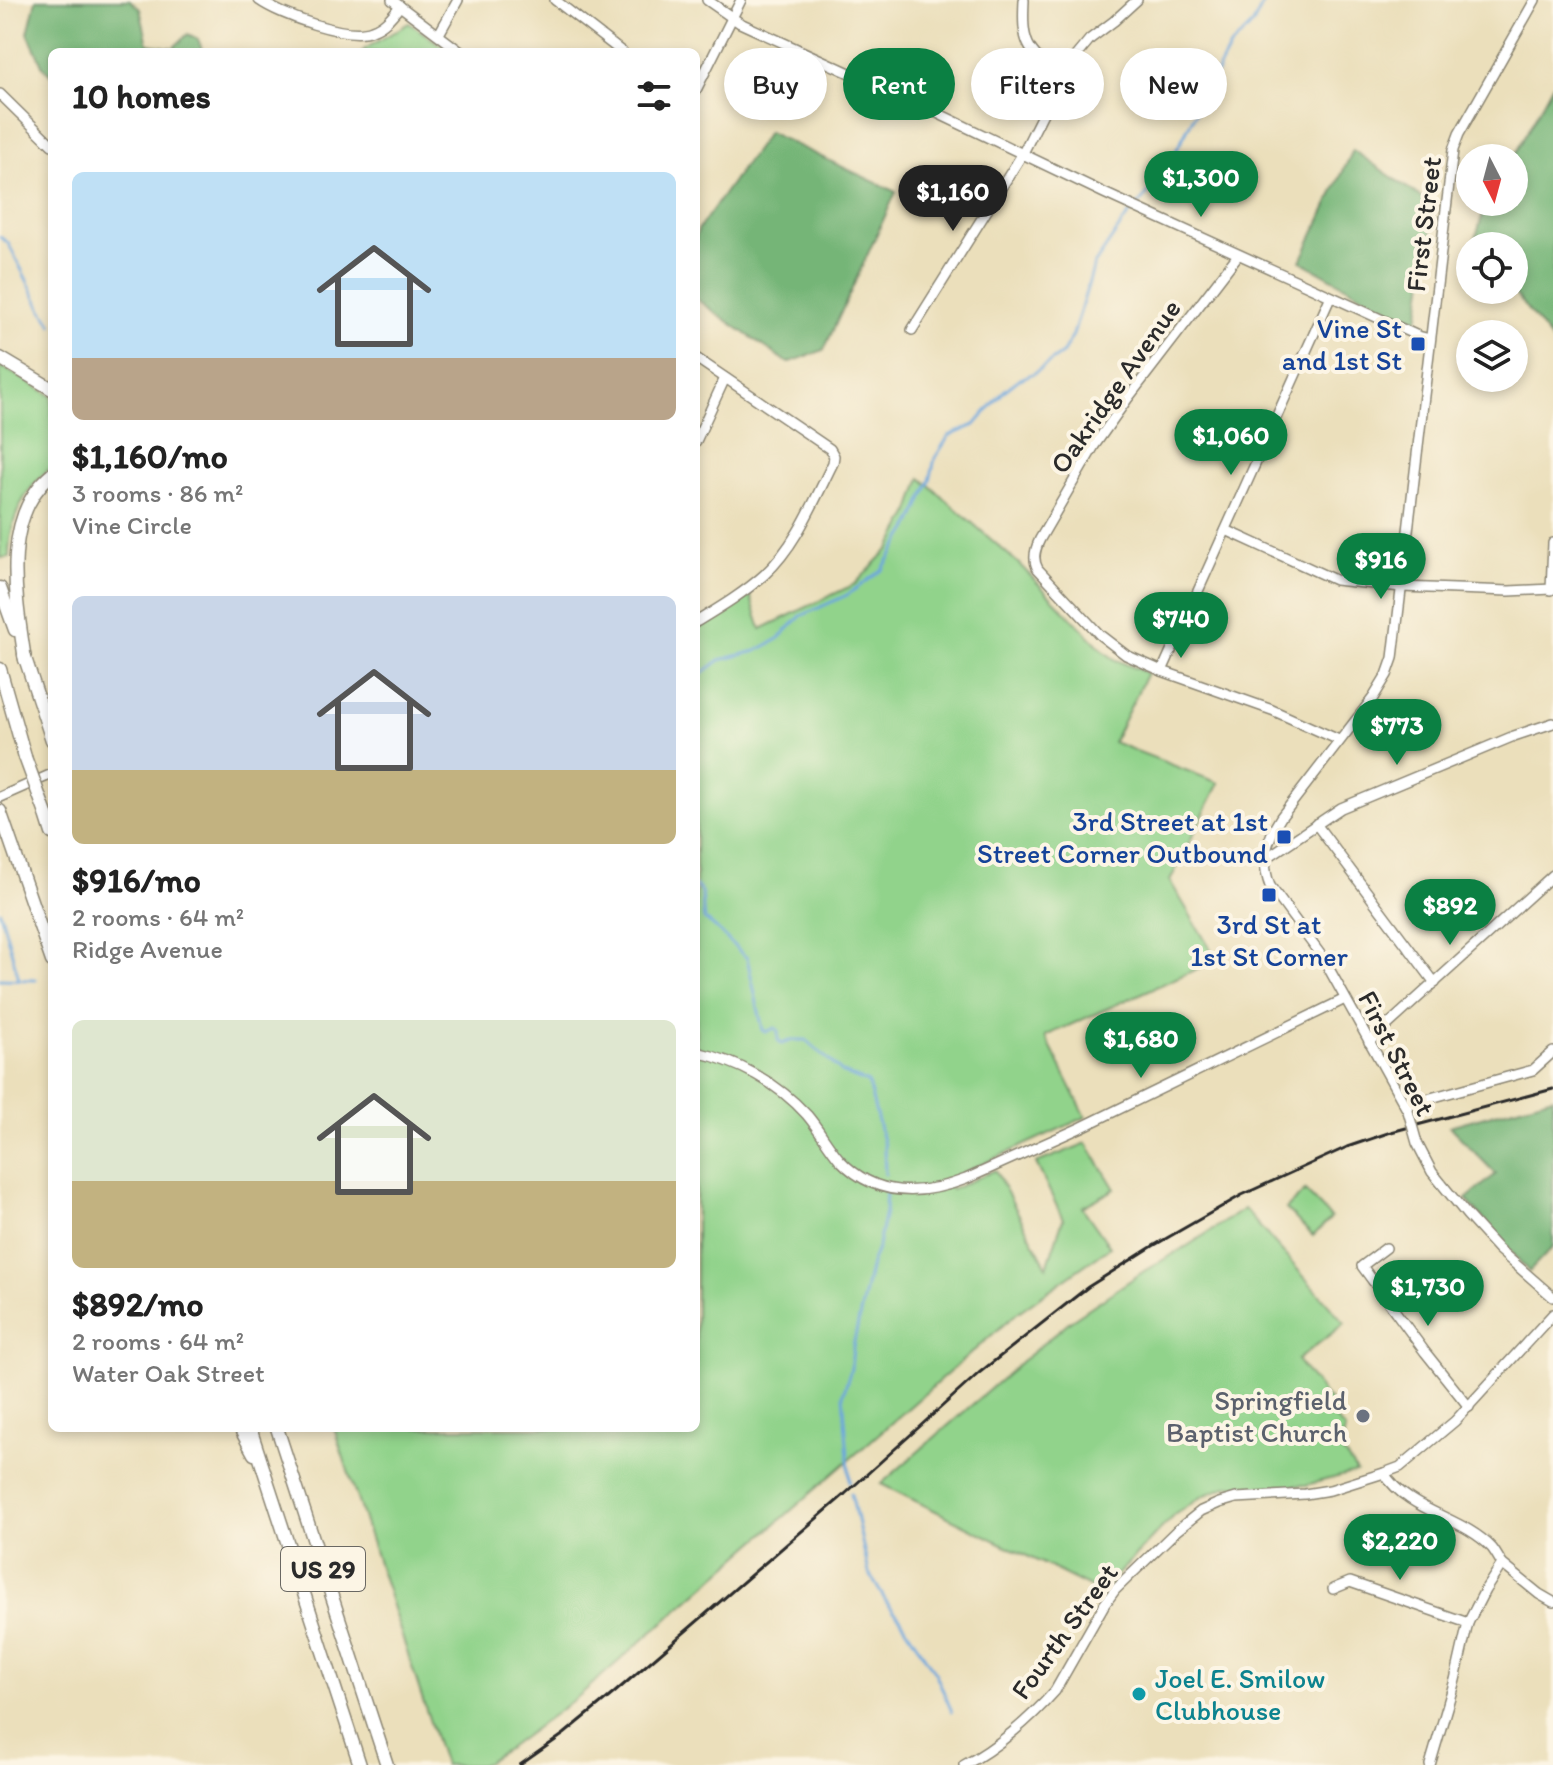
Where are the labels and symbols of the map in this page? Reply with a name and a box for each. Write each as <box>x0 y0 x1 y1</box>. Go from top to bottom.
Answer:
north arrow <box>1456 144 1528 216</box>
pin: $1,300 <box>1136 151 1266 219</box>
street label: First Street <box>1398 154 1448 294</box>
pin: $1,160 <box>888 165 1018 233</box>
street label: Oakridge Avenue <box>1042 292 1188 480</box>
place label: Vine St and 1st St <box>1282 311 1402 377</box>
marker: Vine St and 1st St <box>1409 335 1427 353</box>
pin: $1,060 <box>1166 409 1296 477</box>
pin: $916 <box>1334 533 1428 601</box>
pin: $740 <box>1134 592 1228 660</box>
pin: $773 <box>1350 699 1444 767</box>
place label: 3rd Street at 1st Street Corner Outbound <box>977 804 1269 870</box>
marker: 3rd Street at 1st Street Corner Outbound <box>1275 828 1293 846</box>
pin: $892 <box>1403 879 1497 947</box>
marker: 3rd St at 1st St Corner <box>1260 886 1278 904</box>
place label: 3rd St at 1st St Corner <box>1190 907 1348 973</box>
street label: First Street <box>1351 985 1443 1121</box>
pin: $1,680 <box>1076 1012 1206 1080</box>
pin: $1,730 <box>1363 1260 1493 1328</box>
place label: Springfield Baptist Church <box>1166 1383 1347 1449</box>
marker: Springfield Baptist Church <box>1354 1407 1372 1425</box>
pin: $2,220 <box>1335 1514 1465 1582</box>
road number: US 29 <box>281 1547 365 1591</box>
street label: Fourth Street <box>1003 1556 1125 1706</box>
place label: Joel E. Smilow Clubhouse <box>1155 1661 1325 1727</box>
marker: Joel E. Smilow Clubhouse <box>1130 1685 1148 1703</box>

